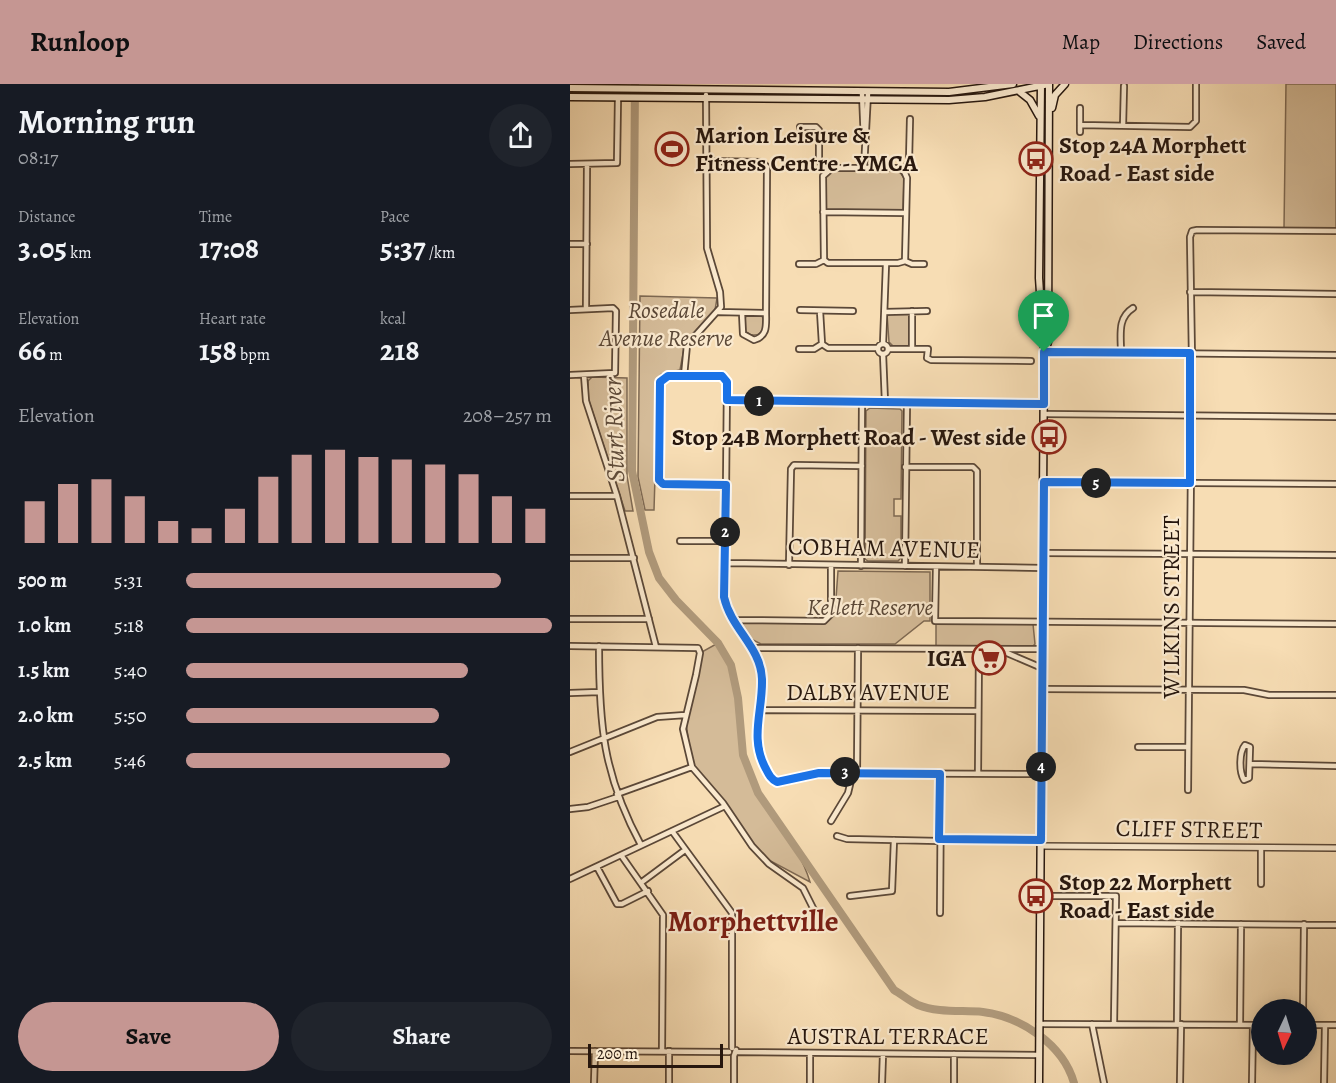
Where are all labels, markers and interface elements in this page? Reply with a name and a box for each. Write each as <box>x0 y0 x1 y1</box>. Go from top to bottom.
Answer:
text: Runloop <box>30 23 130 61</box>
text: Map <box>1062 28 1100 56</box>
text: Directions <box>1133 28 1223 56</box>
text: Saved <box>1256 28 1306 56</box>
text: Morning run <box>18 99 195 144</box>
button: share <box>489 104 552 167</box>
place label: Marion Leisure & Fitness Centre - YMCA <box>695 119 919 179</box>
place label: Stop 24A Morphett Road - East side <box>1059 129 1246 189</box>
sports icon: Marion Leisure & Fitness Centre - YMCA <box>654 131 690 167</box>
bus stop icon: Stop 24A Morphett Road - East side <box>1018 141 1054 177</box>
text: 08:17 <box>18 144 58 171</box>
text: Distance <box>18 206 75 228</box>
text: Time <box>199 206 232 228</box>
text: Pace <box>380 206 410 228</box>
text: 3.05 <box>18 228 67 268</box>
text: 17:08 <box>199 228 259 268</box>
text: 5:37 <box>380 228 426 268</box>
text: km <box>67 242 92 264</box>
text: /km <box>426 242 455 264</box>
pin <box>1018 290 1069 352</box>
park label: Rosedale Avenue Reserve <box>597 294 733 354</box>
icon: arrive <box>1027 299 1060 332</box>
text: Elevation <box>18 308 79 330</box>
text: Heart rate <box>199 308 266 330</box>
text: kcal <box>380 308 406 330</box>
text: 66 <box>18 330 46 370</box>
text: 158 <box>199 330 237 370</box>
text: 218 <box>380 330 420 370</box>
text: m <box>46 344 63 366</box>
text: bpm <box>237 344 270 366</box>
water label: Sturt River <box>595 376 633 483</box>
pin: 1 <box>744 386 774 416</box>
text: 1 <box>756 390 762 412</box>
text: Elevation <box>18 402 95 429</box>
text: 208–257 m <box>463 402 552 429</box>
bus stop icon: Stop 24B Morphett Road - West side <box>1031 419 1067 455</box>
place label: Stop 24B Morphett Road - West side <box>672 421 1026 453</box>
pin: 5 <box>1081 468 1111 498</box>
text: 5 <box>1093 472 1099 494</box>
street label: WILKINS STREET <box>1155 515 1187 700</box>
pin: 2 <box>710 517 740 547</box>
text: 2 <box>721 521 729 543</box>
street label: COBHAM AVENUE <box>788 530 980 566</box>
text: 500 m <box>18 567 67 594</box>
text: 5:31 <box>114 567 143 594</box>
park label: Kellett Reserve <box>807 591 934 623</box>
text: 1.0 km <box>18 612 71 639</box>
text: 5:18 <box>114 612 144 639</box>
supermarket icon: IGA <box>971 640 1007 676</box>
place label: IGA <box>927 642 967 674</box>
text: 1.5 km <box>18 657 70 684</box>
text: 5:40 <box>114 657 147 684</box>
street label: DALBY AVENUE <box>786 676 950 708</box>
text: 2.0 km <box>18 702 74 729</box>
text: 5:50 <box>114 702 147 729</box>
text: 2.5 km <box>18 747 72 774</box>
text: 5:46 <box>114 747 146 774</box>
pin: 4 <box>1026 752 1056 782</box>
text: 4 <box>1037 756 1045 778</box>
pin: 3 <box>830 757 860 787</box>
text: 3 <box>842 761 848 783</box>
street label: CLIFF STREET <box>1115 812 1263 846</box>
place label: Stop 22 Morphett Road - East side <box>1059 866 1232 926</box>
bus stop icon: Stop 22 Morphett Road - East side <box>1018 878 1054 914</box>
district label: Morphettville <box>667 901 839 941</box>
north arrow <box>1251 999 1317 1065</box>
map controls <box>1251 999 1317 1065</box>
button: Save <box>18 1002 279 1071</box>
button: Share <box>291 1002 552 1071</box>
street label: AUSTRAL TERRACE <box>786 1020 989 1052</box>
scale bar <box>588 1041 723 1068</box>
text: 200 m <box>597 1043 638 1065</box>

